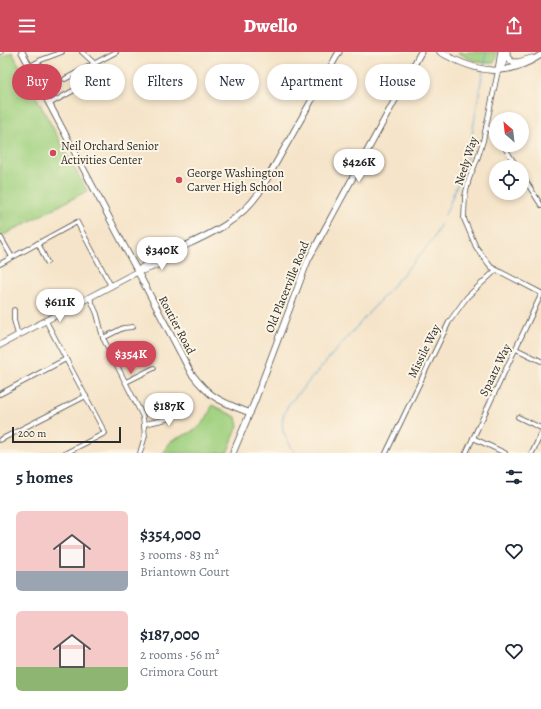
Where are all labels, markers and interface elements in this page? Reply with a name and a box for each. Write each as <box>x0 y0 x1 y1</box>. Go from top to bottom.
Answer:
text: Dwello <box>244 14 297 38</box>
icon: menu <box>16 15 38 37</box>
icon: share <box>503 15 525 37</box>
chip: Buy <box>12 64 62 100</box>
chip: Rent <box>70 64 125 100</box>
chip: Filters <box>133 64 197 100</box>
chip: New <box>205 64 259 100</box>
chip: Apartment <box>267 64 357 100</box>
chip: House <box>365 64 430 100</box>
north arrow <box>489 112 529 152</box>
map controls <box>489 112 529 200</box>
street label: Neely Way <box>451 134 482 188</box>
place label: Neil Orchard Senior Activities Center <box>60 138 159 168</box>
marker: Neil Orchard Senior Activities Center <box>48 148 58 158</box>
pin: $426K <box>331 149 387 183</box>
text: $426K <box>342 153 376 170</box>
button: locate <box>489 160 529 200</box>
place label: George Washington Carver High School <box>187 165 284 195</box>
marker: George Washington Carver High School <box>174 175 184 185</box>
pin: $340K <box>134 237 190 271</box>
street label: Old Placerville Road <box>261 238 313 335</box>
text: $340K <box>146 241 178 258</box>
pin: $611K <box>32 289 88 323</box>
text: $611K <box>45 293 75 310</box>
street label: Routier Road <box>155 293 199 358</box>
street label: Missile Way <box>404 321 444 381</box>
street label: Spaatz Way <box>475 340 515 399</box>
pin: $354K <box>103 341 159 375</box>
text: $354K <box>115 345 147 362</box>
pin: $187K <box>141 393 197 427</box>
text: $187K <box>153 397 185 414</box>
scale bar <box>12 425 121 444</box>
text: 200 m <box>18 426 46 441</box>
text: 5 homes <box>16 466 73 489</box>
icon: filters <box>503 466 525 488</box>
text: $354,000 <box>140 523 201 546</box>
icon: home <box>48 527 96 575</box>
icon: heart <box>503 540 525 562</box>
text: 3 rooms · 83 m² <box>140 546 219 563</box>
text: Briantown Court <box>140 563 230 580</box>
text: $187,000 <box>140 623 200 646</box>
icon: home <box>48 627 96 675</box>
icon: heart <box>503 640 525 662</box>
text: 2 rooms · 56 m² <box>140 646 220 663</box>
text: Crimora Court <box>140 663 218 680</box>

